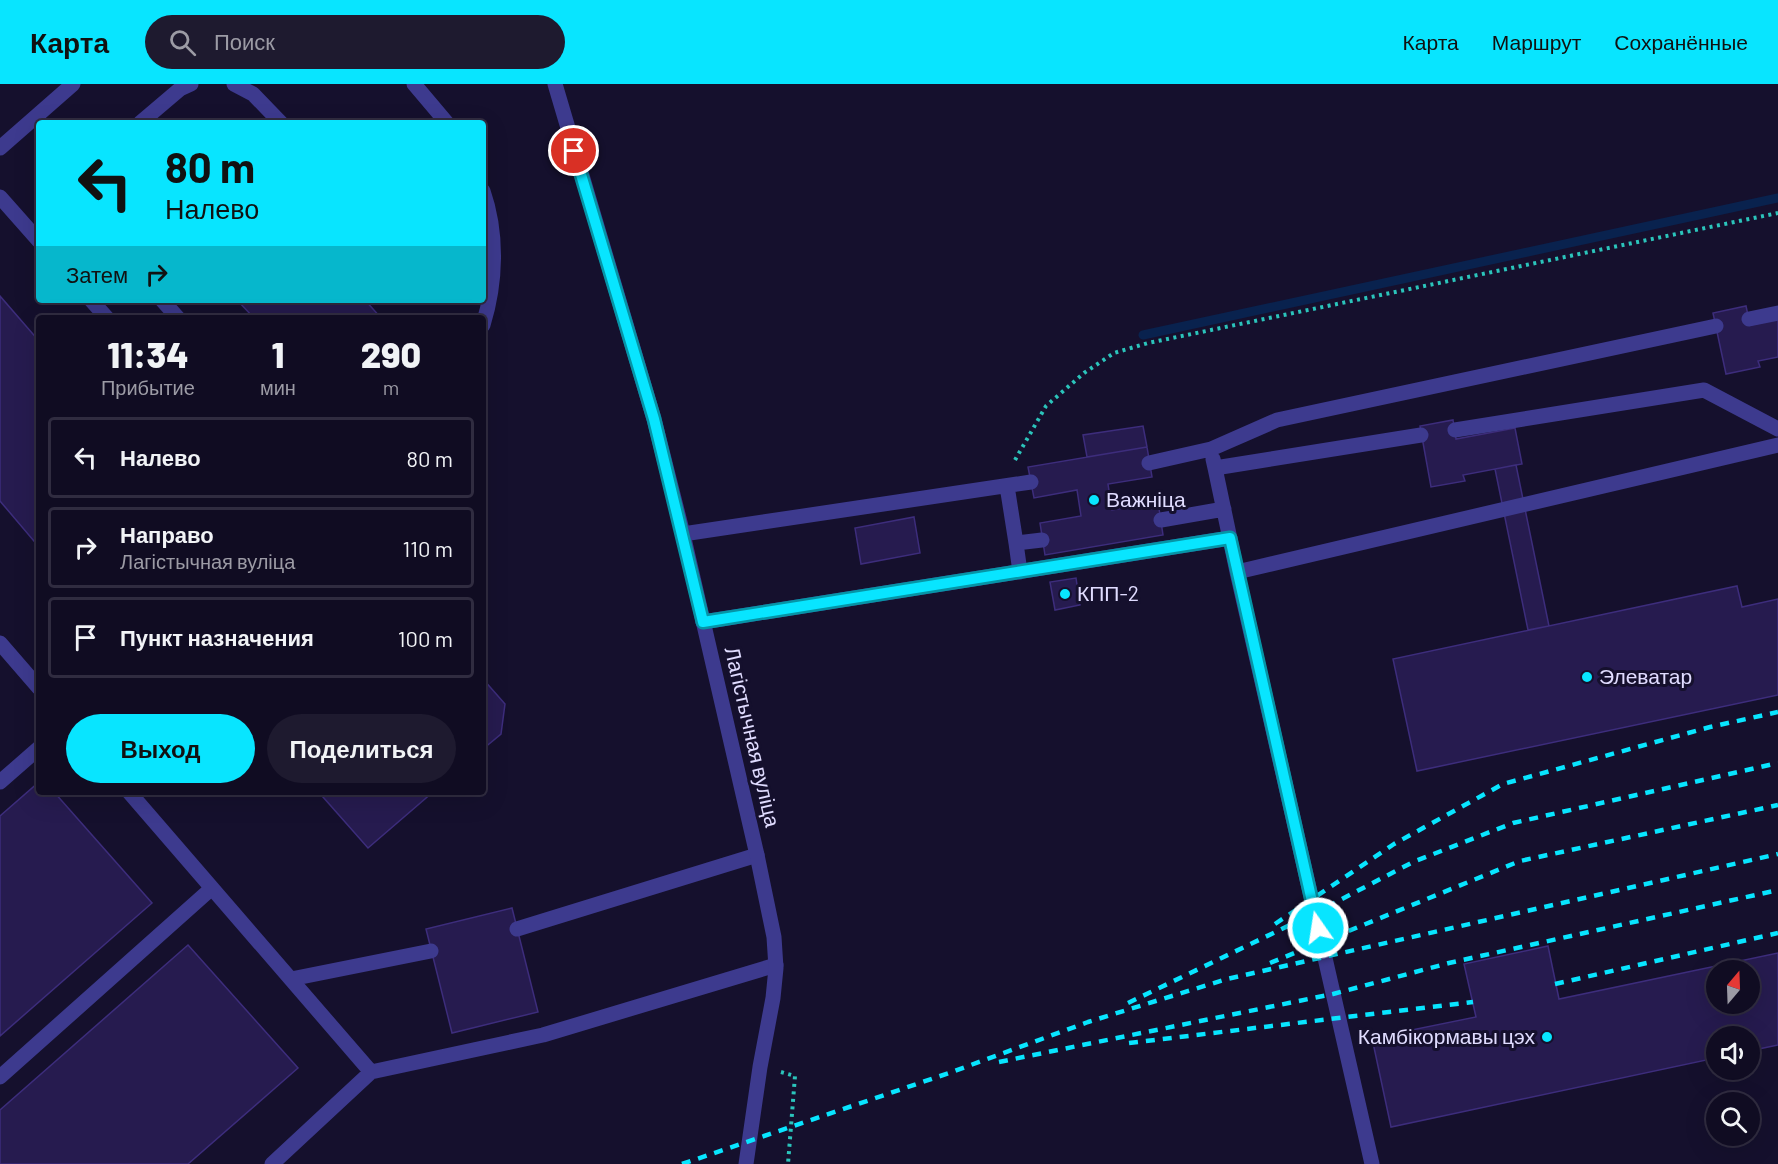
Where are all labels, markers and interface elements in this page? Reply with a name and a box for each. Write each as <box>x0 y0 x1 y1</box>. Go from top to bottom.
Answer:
search box <box>145 15 565 69</box>
text: Карта <box>30 25 109 59</box>
icon: search <box>166 26 199 59</box>
text: Поиск <box>214 28 275 54</box>
text: Карта <box>1403 29 1459 54</box>
text: Маршрут <box>1492 29 1581 54</box>
text: Сохранённые <box>1614 29 1748 54</box>
pin <box>548 125 599 176</box>
icon: arrive <box>557 134 590 167</box>
text: 80 m <box>165 141 255 191</box>
icon: left <box>66 144 144 222</box>
text: Налево <box>165 192 259 224</box>
icon: right <box>140 258 173 291</box>
text: Затем <box>66 261 128 287</box>
text: 11:34 <box>107 332 189 375</box>
text: 1 <box>271 332 284 375</box>
text: 290 <box>361 332 421 375</box>
text: Прибытие <box>101 375 195 399</box>
text: мин <box>260 375 296 399</box>
text: m <box>383 375 399 399</box>
icon: left <box>69 441 102 474</box>
text: Налево <box>120 444 201 470</box>
text: 80 m <box>407 445 453 471</box>
place label: Важніца <box>1106 486 1186 511</box>
marker: Важніца <box>1087 493 1101 507</box>
text: Направо <box>120 521 214 547</box>
icon: right <box>69 531 102 564</box>
text: 110 m <box>403 535 453 561</box>
text: Лагістычная вуліца <box>120 549 295 573</box>
place label: КПП-2 <box>1077 580 1139 605</box>
marker: КПП-2 <box>1058 587 1072 601</box>
icon: arrive <box>69 621 102 654</box>
text: Пункт назначения <box>120 624 314 650</box>
text: 100 m <box>398 625 453 651</box>
street label: Лагістычная вуліца <box>721 644 786 829</box>
place label: Элеватар <box>1599 663 1692 688</box>
marker: Элеватар <box>1580 670 1594 684</box>
button: Выход <box>66 714 255 783</box>
button: Поделиться <box>267 714 456 783</box>
position arrow <box>1286 896 1350 960</box>
north arrow <box>1706 960 1760 1014</box>
map controls <box>1706 960 1760 1146</box>
place label: Камбікормавы цэх <box>1358 1023 1535 1048</box>
button: sound <box>1706 1026 1760 1080</box>
marker: Камбікормавы цэх <box>1540 1030 1554 1044</box>
button: search <box>1706 1092 1760 1146</box>

